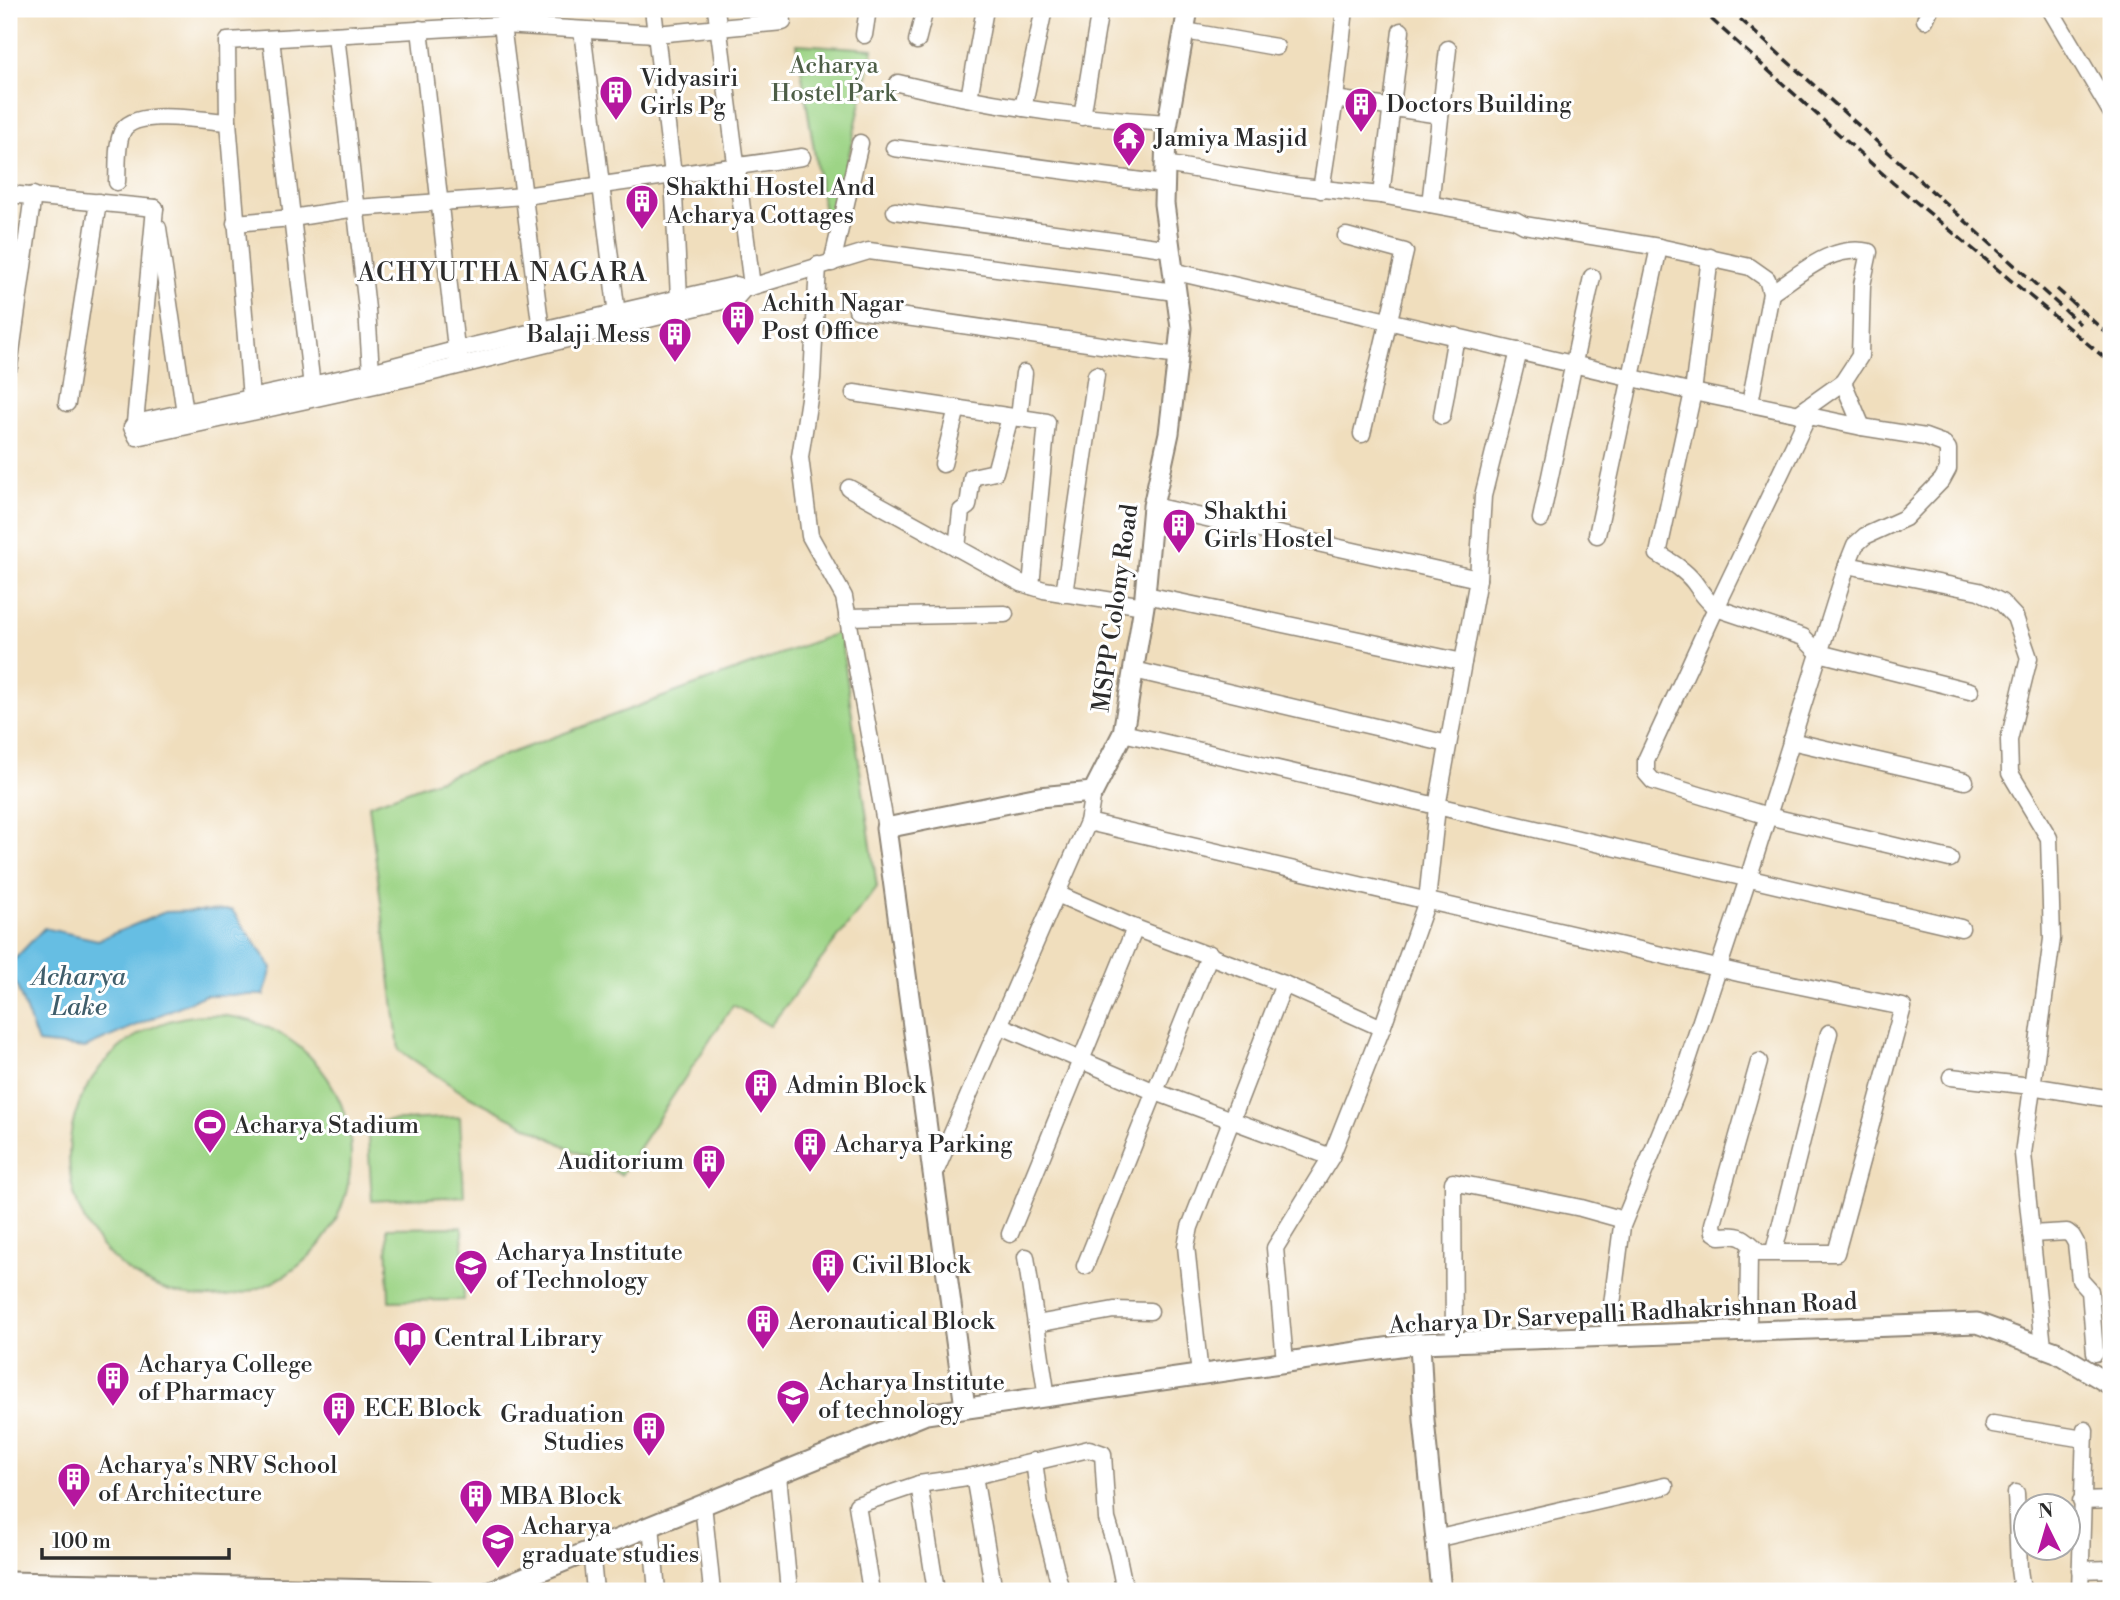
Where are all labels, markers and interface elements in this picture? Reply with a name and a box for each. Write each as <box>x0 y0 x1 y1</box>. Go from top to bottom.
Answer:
park label: Acharya Hostel Park <box>771 51 898 109</box>
place label: Vidyasiri Girls Pg <box>639 64 739 122</box>
building icon: Vidyasiri Girls Pg <box>597 73 635 122</box>
building icon: Doctors Building <box>1342 85 1380 134</box>
place label: Doctors Building <box>1386 90 1572 120</box>
temple icon: Jamiya Masjid <box>1110 119 1148 168</box>
place label: Jamiya Masjid <box>1153 124 1308 154</box>
place label: Shakthi Hostel And Acharya Cottages <box>665 173 875 231</box>
building icon: Shakthi Hostel And Acharya Cottages <box>623 182 661 231</box>
district label: ACHYUTHA NAGARA <box>356 257 649 289</box>
place label: Achith Nagar Post Office <box>761 289 904 347</box>
building icon: Achith Nagar Post Office <box>719 298 757 347</box>
building icon: Balaji Mess <box>656 315 694 364</box>
place label: Balaji Mess <box>526 320 650 350</box>
place label: Shakthi Girls Hostel <box>1204 497 1333 555</box>
street label: MSPP Colony Road <box>1087 502 1145 714</box>
building icon: Shakthi Girls Hostel <box>1160 506 1198 555</box>
water label: Acharya Lake <box>29 961 127 1023</box>
building icon: Admin Block <box>742 1066 780 1115</box>
place label: Admin Block <box>785 1071 927 1101</box>
sports icon: Acharya Stadium <box>191 1106 229 1155</box>
place label: Acharya Stadium <box>233 1111 419 1141</box>
building icon: Acharya Parking <box>791 1125 829 1174</box>
place label: Acharya Parking <box>833 1130 1013 1160</box>
building icon: Auditorium <box>690 1142 728 1191</box>
place label: Auditorium <box>557 1147 684 1177</box>
place label: Acharya Institute of Technology <box>495 1238 683 1296</box>
building icon: Civil Block <box>809 1246 847 1295</box>
school or university icon: Acharya Institute of Technology <box>452 1247 490 1296</box>
place label: Civil Block <box>852 1251 972 1281</box>
street label: Acharya Dr Sarvepalli Radhakrishnan Road <box>1387 1287 1858 1341</box>
building icon: Aeronautical Block <box>744 1302 782 1351</box>
place label: Aeronautical Block <box>787 1307 996 1337</box>
library icon: Central Library <box>391 1319 429 1368</box>
place label: Central Library <box>434 1324 603 1354</box>
place label: Acharya College of Pharmacy <box>137 1350 313 1408</box>
building icon: Acharya College of Pharmacy <box>94 1359 132 1408</box>
place label: Acharya Institute of technology <box>817 1368 1005 1426</box>
school or university icon: Acharya Institute of technology <box>774 1377 812 1426</box>
building icon: ECE Block <box>320 1389 358 1438</box>
place label: ECE Block <box>364 1394 482 1424</box>
place label: Graduation Studies <box>500 1400 624 1458</box>
building icon: Graduation Studies <box>630 1409 668 1458</box>
place label: Acharya's NRV School of Architecture <box>97 1451 337 1509</box>
building icon: Acharya's NRV School of Architecture <box>55 1460 93 1509</box>
building icon: MBA Block <box>457 1477 495 1526</box>
place label: MBA Block <box>500 1482 622 1512</box>
north arrow <box>2011 1492 2082 1562</box>
text: N <box>2037 1498 2054 1524</box>
place label: Acharya graduate studies <box>521 1512 699 1570</box>
scale bar <box>42 1516 229 1560</box>
school or university icon: Acharya graduate studies <box>479 1521 517 1570</box>
text: 100 m <box>52 1529 111 1555</box>

